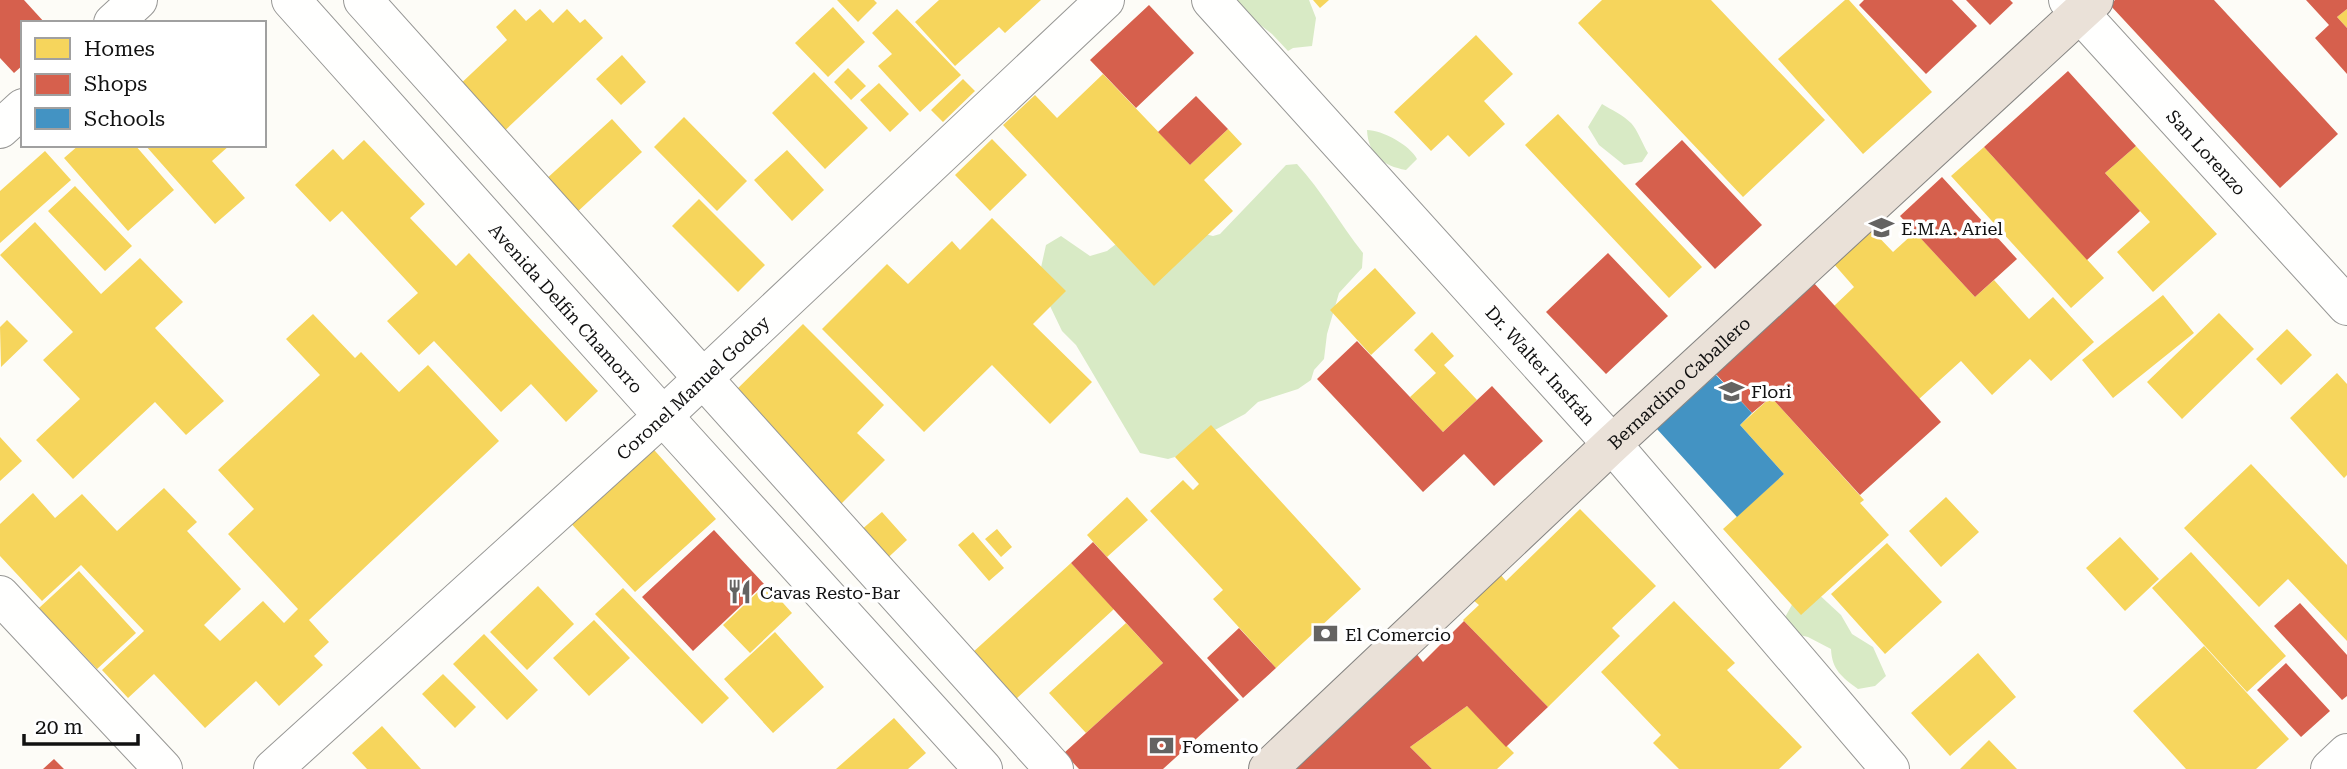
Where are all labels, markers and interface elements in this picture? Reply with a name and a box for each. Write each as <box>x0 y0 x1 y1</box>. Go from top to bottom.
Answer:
legend <box>21 21 266 147</box>
text: Homes <box>84 37 155 61</box>
text: Shops <box>84 72 147 96</box>
street label: San Lorenzo <box>2163 105 2251 199</box>
text: Schools <box>84 107 165 131</box>
school or university icon: E.M.A. Ariel <box>1867 214 1895 242</box>
place label: E.M.A. Ariel <box>1901 218 2003 239</box>
street label: Avenida Delfin Chamorro <box>485 219 648 397</box>
street label: Dr. Walter Insfrán <box>1482 301 1600 429</box>
street label: Coronel Manuel Godoy <box>612 311 774 464</box>
street label: Bernardino Caballero <box>1603 312 1754 453</box>
school or university icon: Flori <box>1717 377 1745 405</box>
place label: Flori <box>1751 381 1792 402</box>
restaurant icon: Cavas Resto-Bar <box>726 578 754 606</box>
place label: Cavas Resto-Bar <box>760 582 900 603</box>
bank icon: El Comercio <box>1311 620 1339 648</box>
place label: El Comercio <box>1345 624 1451 645</box>
scale bar <box>24 702 138 746</box>
text: 20 m <box>35 715 83 739</box>
bank icon: Fomento <box>1148 732 1176 760</box>
place label: Fomento <box>1182 736 1259 757</box>

